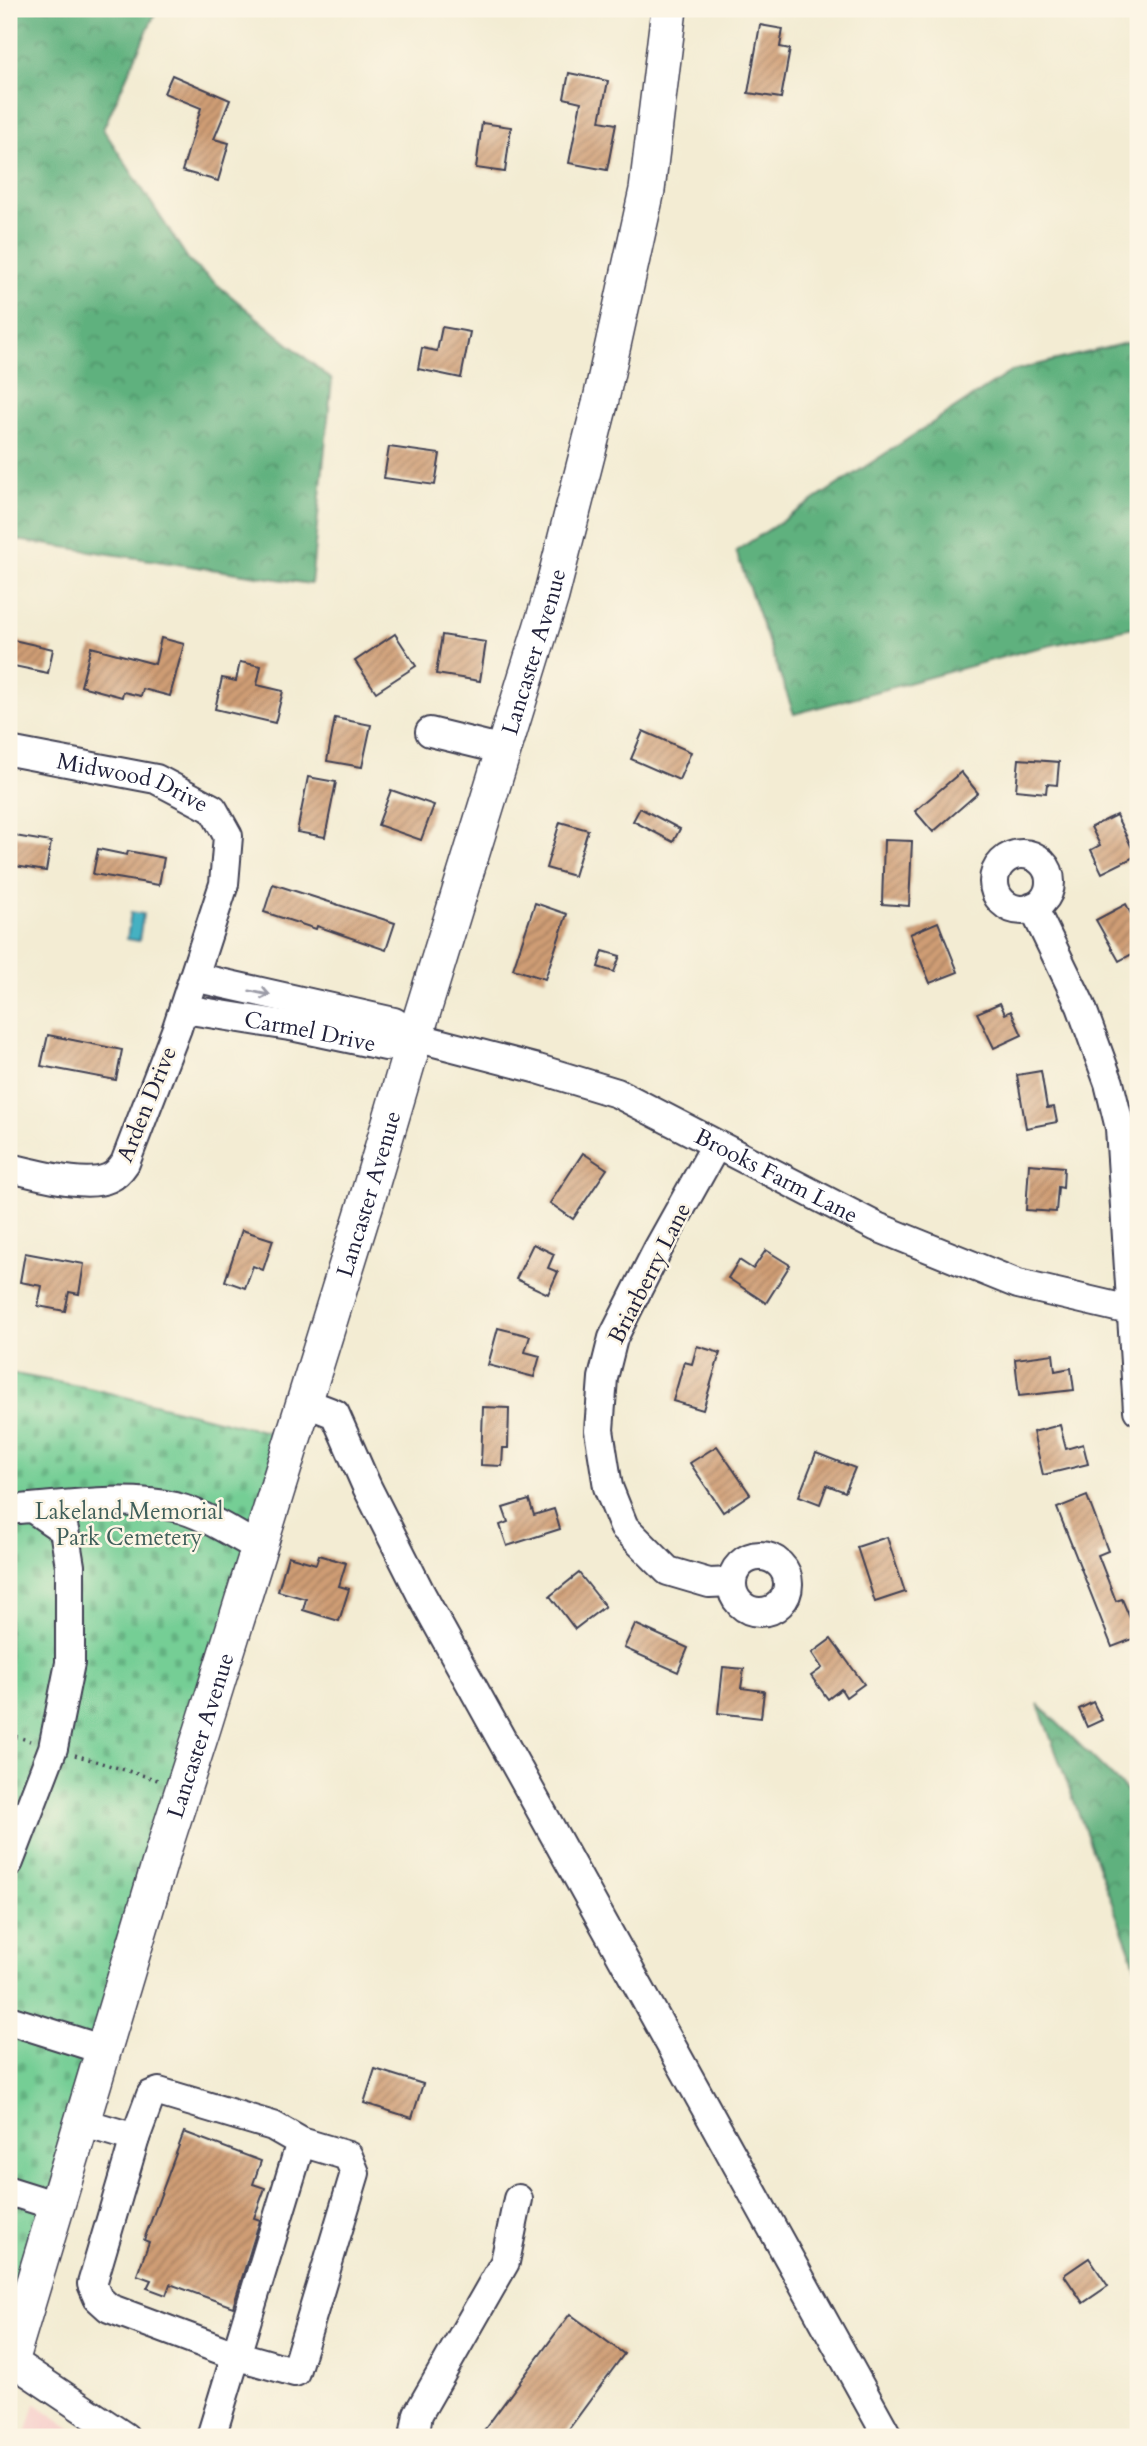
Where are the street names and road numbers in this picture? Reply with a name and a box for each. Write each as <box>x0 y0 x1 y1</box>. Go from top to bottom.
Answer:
street label: Lancaster Avenue <box>494 565 573 739</box>
street label: Midwood Drive <box>54 745 214 820</box>
street label: Carmel Drive <box>242 1004 379 1059</box>
street label: Arden Drive <box>109 1042 184 1167</box>
street label: Lancaster Avenue <box>329 1107 408 1281</box>
street label: Brooks Farm Lane <box>689 1121 863 1231</box>
street label: Briarberry Lane <box>601 1198 698 1349</box>
street label: Lancaster Avenue <box>160 1649 241 1822</box>

